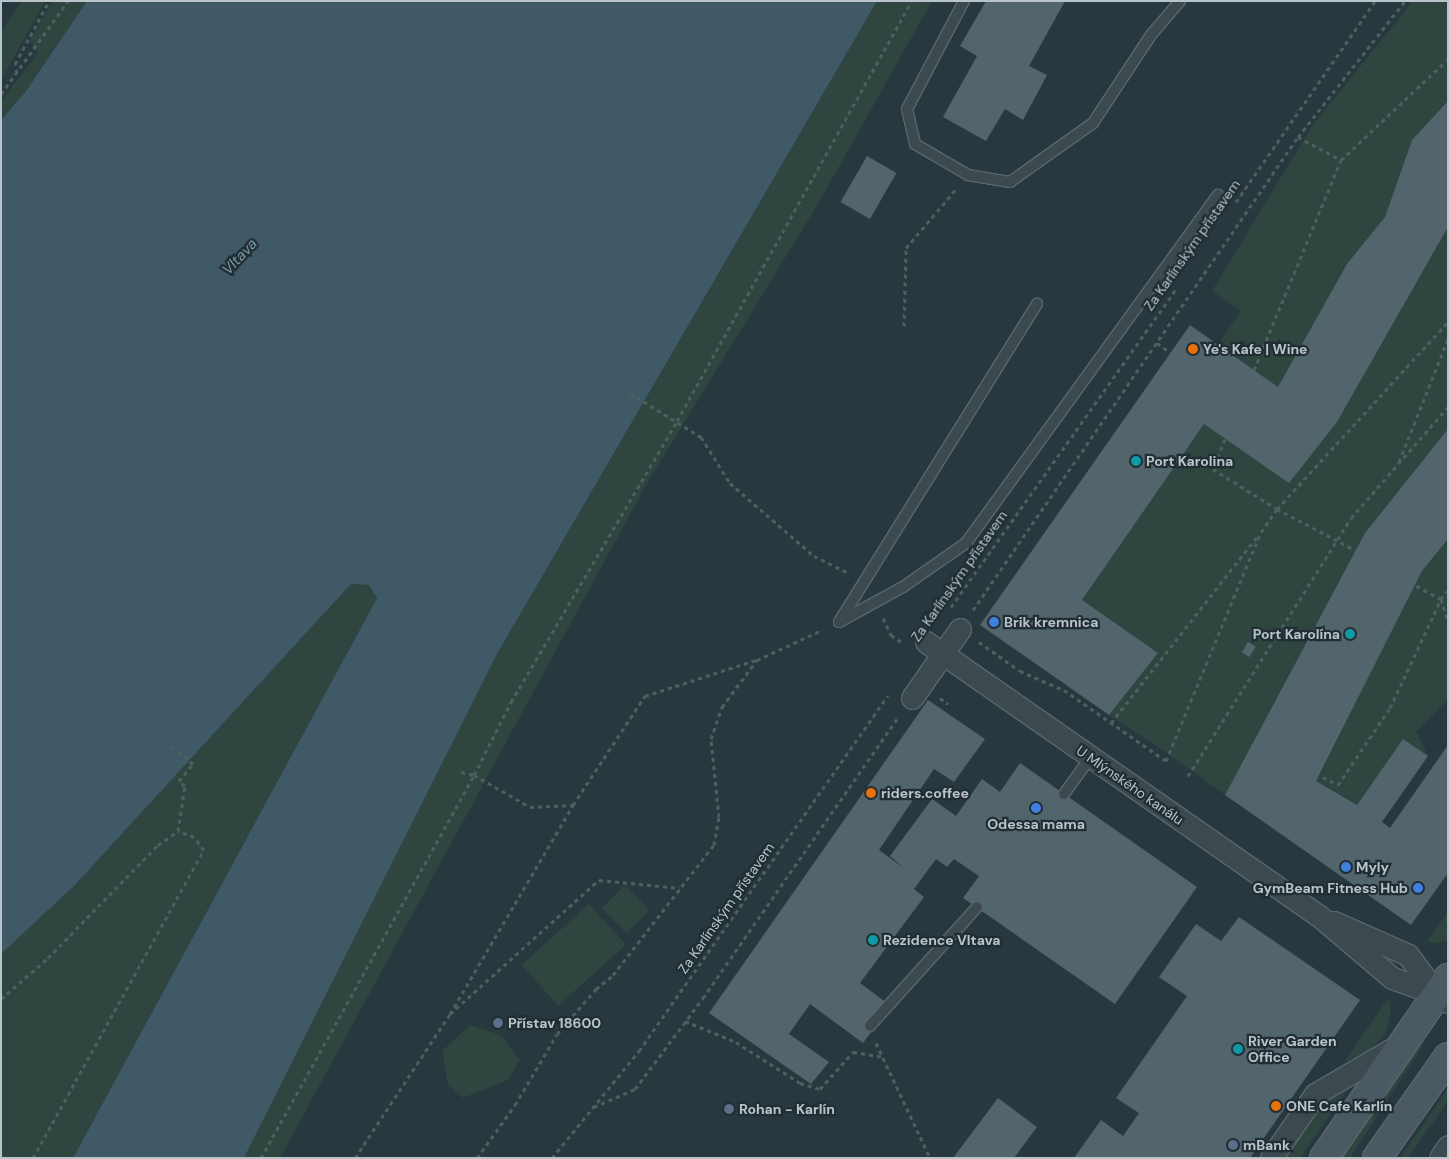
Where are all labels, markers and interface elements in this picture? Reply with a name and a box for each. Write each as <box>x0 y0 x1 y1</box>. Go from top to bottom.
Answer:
street label: Za Karlínským přístavem <box>1140 176 1244 314</box>
water label: Vltava <box>219 235 261 279</box>
place label: Ye's Kafe | Wine <box>1203 341 1308 357</box>
marker: Ye's Kafe | Wine <box>1187 343 1199 355</box>
place label: Port Karolina <box>1146 453 1233 469</box>
marker: Port Karolina <box>1130 455 1142 467</box>
street label: Za Karlínským přístavem <box>907 507 1011 645</box>
place label: Brik kremnica <box>1004 614 1098 630</box>
marker: Brik kremnica <box>988 616 1000 628</box>
place label: Port Karolína <box>1253 626 1340 642</box>
marker: Port Karolína <box>1344 628 1356 640</box>
street label: U Mlýnského kanálu <box>1073 742 1187 828</box>
place label: riders.coffee <box>881 785 969 801</box>
marker: riders.coffee <box>865 787 877 799</box>
marker: Odessa mama <box>1030 802 1042 814</box>
place label: Odessa mama <box>987 816 1085 832</box>
street label: Za Karlínským přístavem <box>674 839 778 977</box>
place label: Myly <box>1356 859 1389 875</box>
marker: Myly <box>1340 861 1352 873</box>
place label: GymBeam Fitness Hub <box>1253 880 1408 896</box>
marker: GymBeam Fitness Hub <box>1412 882 1424 894</box>
place label: Rezidence Vltava <box>883 932 1000 948</box>
marker: Rezidence Vltava <box>867 934 879 946</box>
place label: Přístav 18600 <box>508 1015 601 1031</box>
marker: Přístav 18600 <box>492 1017 504 1029</box>
place label: River Garden Office <box>1248 1033 1337 1066</box>
marker: River Garden Office <box>1232 1043 1244 1055</box>
place label: ONE Cafe Karlín <box>1286 1098 1392 1114</box>
marker: ONE Cafe Karlín <box>1270 1100 1282 1112</box>
place label: Rohan - Karlín <box>739 1101 835 1117</box>
marker: Rohan - Karlín <box>723 1103 735 1115</box>
place label: mBank <box>1243 1137 1290 1153</box>
marker: mBank <box>1227 1139 1239 1151</box>

